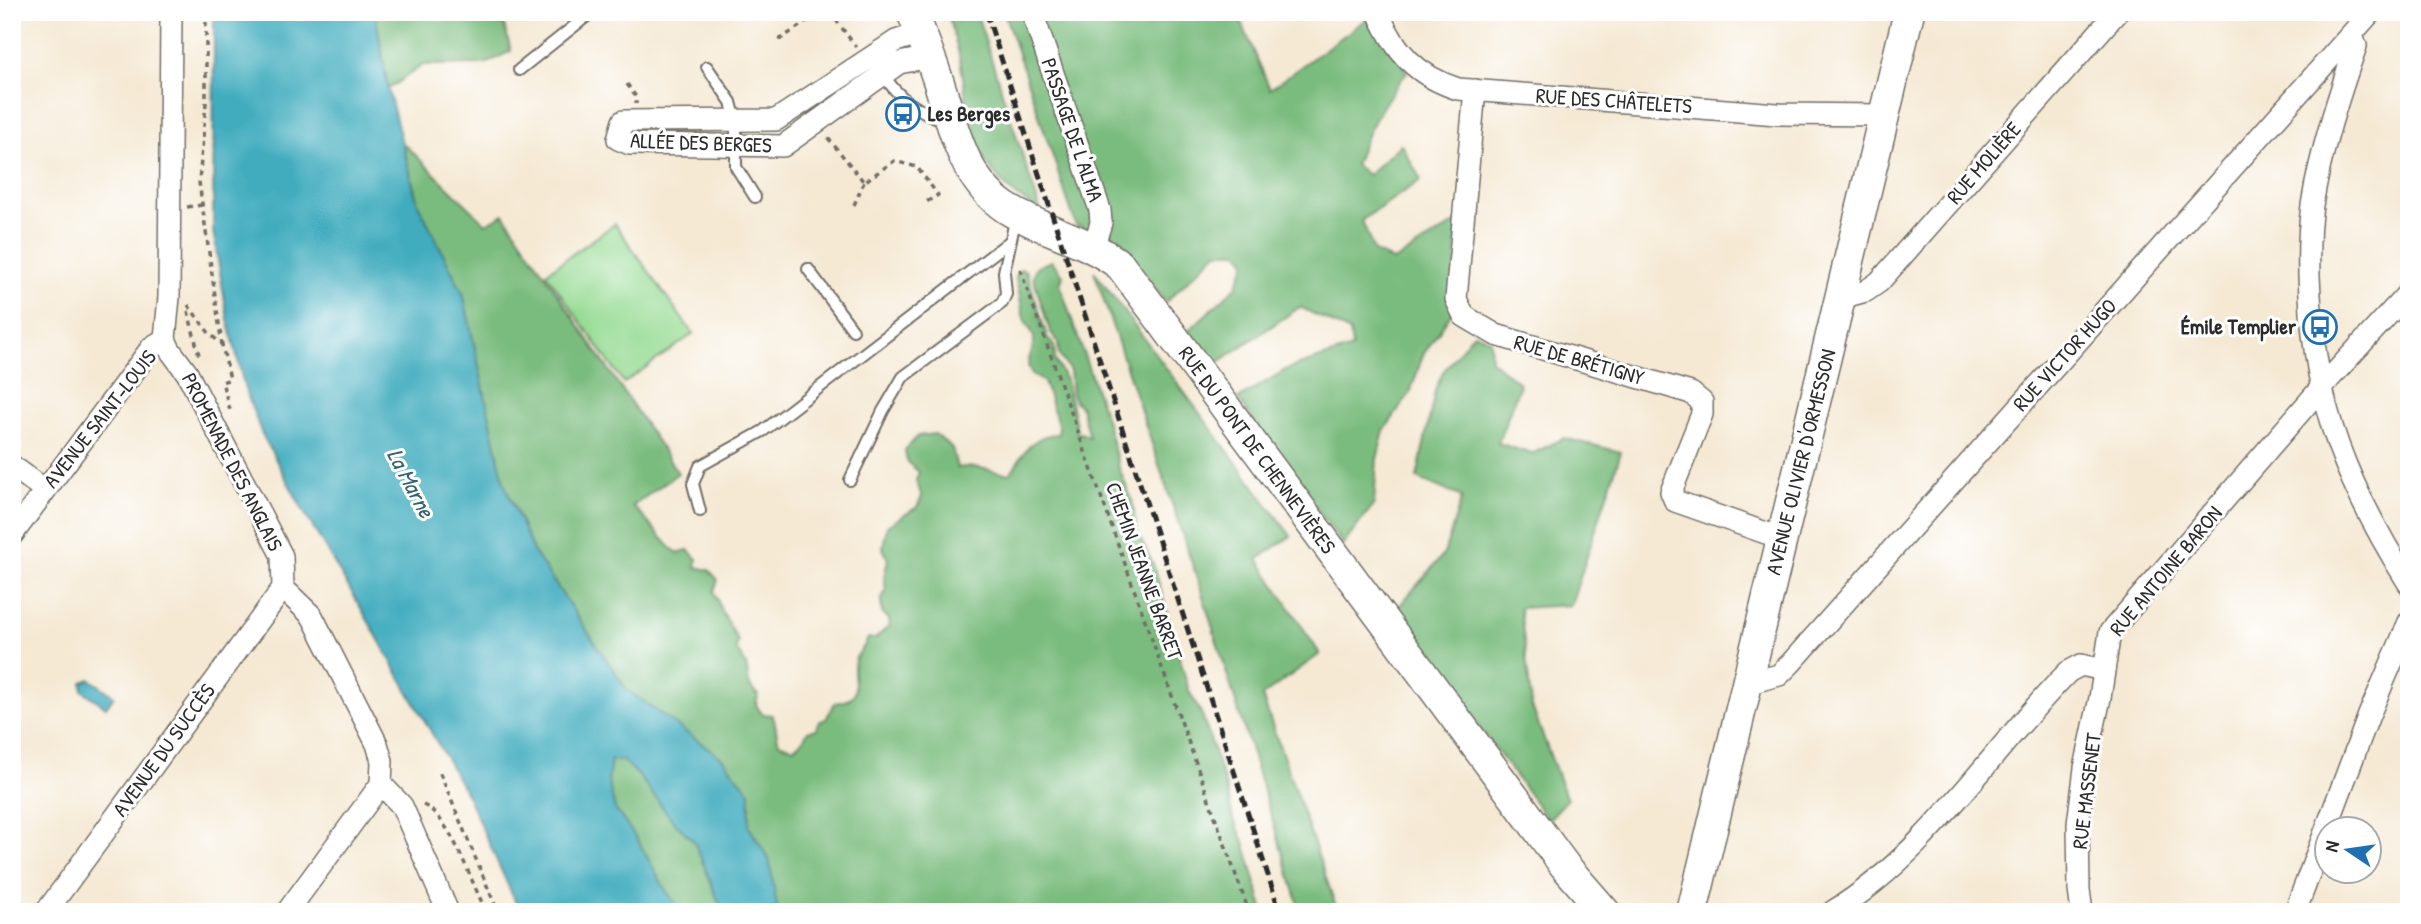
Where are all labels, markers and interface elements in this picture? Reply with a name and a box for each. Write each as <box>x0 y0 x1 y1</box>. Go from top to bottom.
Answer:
street label: PASSAGE DE L'ALMA <box>1034 54 1111 206</box>
street label: RUE DES CHÂTELETS <box>1535 81 1693 120</box>
bus stop icon: Les Berges <box>884 95 922 133</box>
place label: Les Berges <box>928 99 1010 129</box>
street label: RUE MOLIÈRE <box>1940 115 2027 210</box>
street label: ALLÉE DES BERGES <box>630 126 773 159</box>
street label: RUE VICTOR HUGO <box>2006 292 2123 417</box>
bus stop icon: Émile Templier <box>2301 308 2339 346</box>
place label: Émile Templier <box>2181 312 2297 342</box>
street label: RUE DE BRÉTIGNY <box>1511 327 1648 392</box>
street label: RUE DU PONT DE CHENNEVIÈRES <box>1172 340 1343 560</box>
street label: AVENUE SAINT-LOUIS <box>36 343 163 494</box>
street label: AVENUE OLIVIER D'ORMESSON <box>1758 346 1843 578</box>
street label: PROMENADE DES ANGLAIS <box>175 368 290 556</box>
water label: La Marne <box>380 443 443 523</box>
street label: CHEMIN JEANNE BARRET <box>1099 478 1190 665</box>
street label: RUE ANTOINE BARON <box>2103 499 2229 642</box>
street label: AVENUE DU SUCCÈS <box>106 677 222 822</box>
street label: RUE MASSENET <box>2065 730 2108 851</box>
north arrow <box>2312 816 2382 886</box>
text: N <box>2318 838 2345 854</box>

